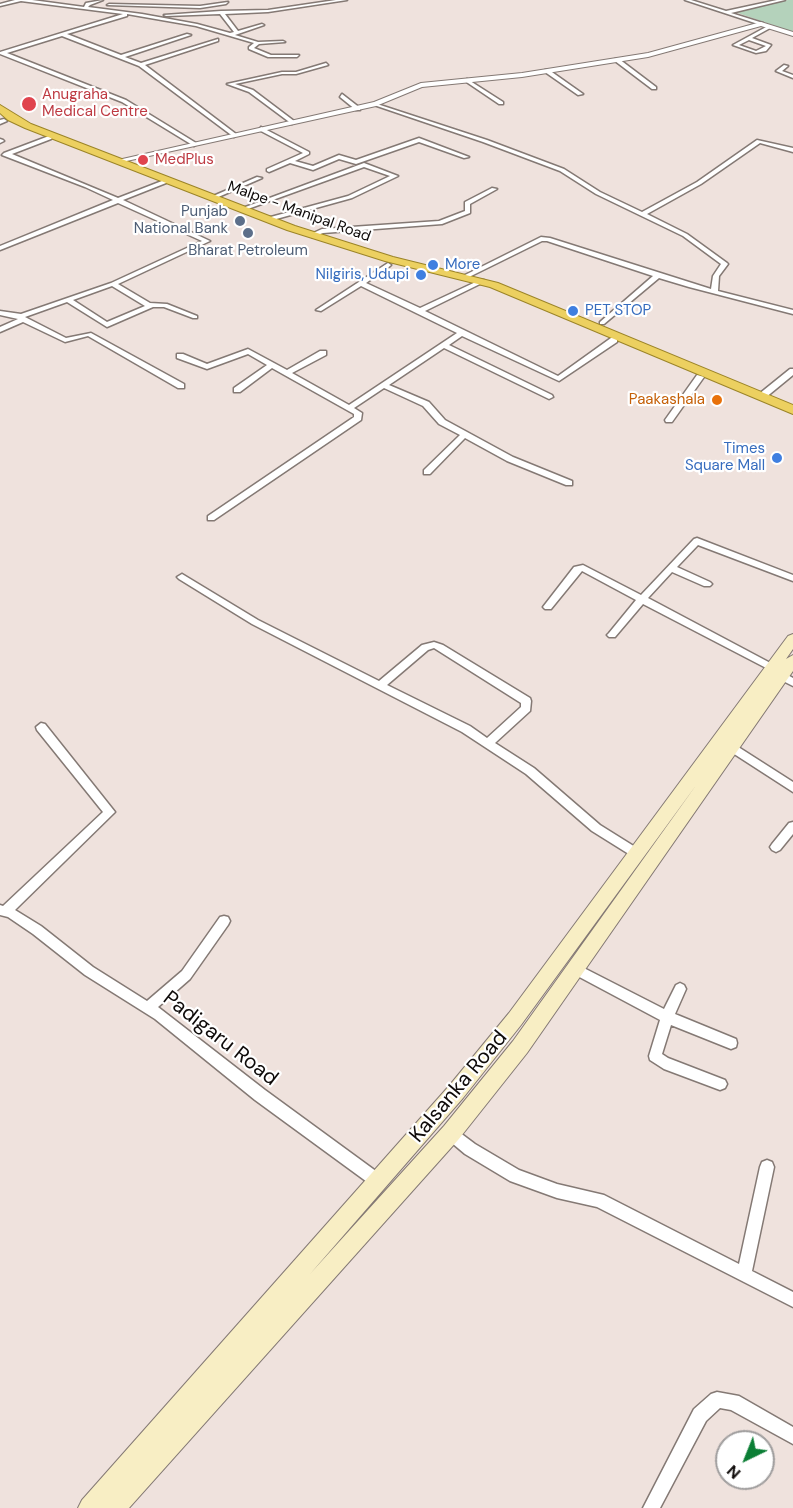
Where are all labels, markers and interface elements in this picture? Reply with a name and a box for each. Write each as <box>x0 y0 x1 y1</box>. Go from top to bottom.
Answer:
place label: Anugraha Medical Centre <box>42 86 148 121</box>
marker: Anugraha Medical Centre <box>20 95 38 113</box>
place label: MedPlus <box>155 151 214 169</box>
marker: MedPlus <box>136 153 150 167</box>
street label: Malpe - Manipal Road <box>225 178 373 246</box>
place label: Punjab National Bank <box>134 203 228 238</box>
marker: Punjab National Bank <box>233 214 247 228</box>
marker: Bharat Petroleum <box>241 226 255 240</box>
place label: Bharat Petroleum <box>188 242 308 260</box>
place label: More <box>445 256 480 274</box>
marker: More <box>426 258 440 272</box>
place label: Nilgiris, Udupi <box>316 266 409 284</box>
marker: Nilgiris, Udupi <box>414 268 428 282</box>
place label: PET STOP <box>585 302 651 320</box>
marker: PET STOP <box>566 304 580 318</box>
place label: Paakashala <box>629 391 705 409</box>
marker: Paakashala <box>710 393 724 407</box>
place label: Times Square Mall <box>685 440 765 475</box>
marker: Times Square Mall <box>770 451 784 465</box>
street label: Padigaru Road <box>158 986 282 1092</box>
street label: Kalsanka Road <box>405 1026 513 1148</box>
north arrow <box>715 1430 775 1490</box>
text: N <box>722 1460 745 1484</box>

